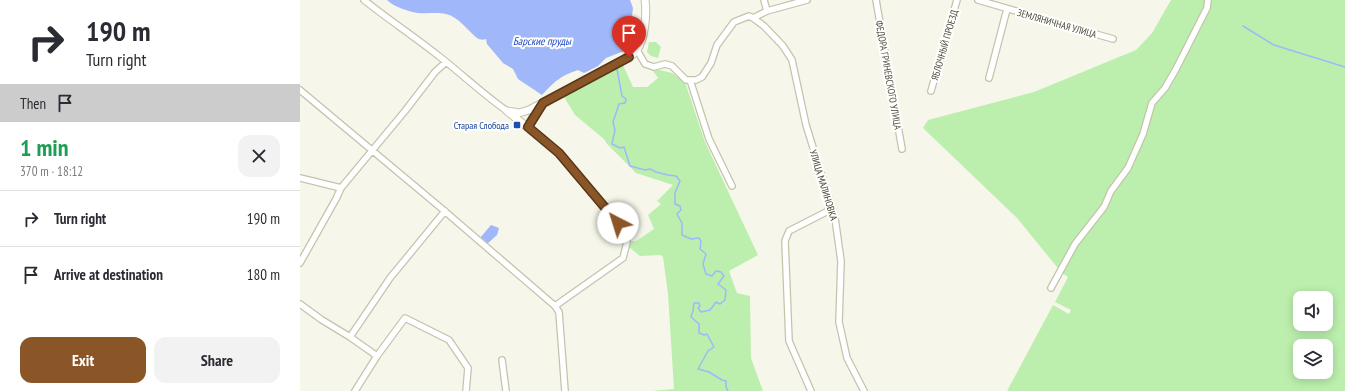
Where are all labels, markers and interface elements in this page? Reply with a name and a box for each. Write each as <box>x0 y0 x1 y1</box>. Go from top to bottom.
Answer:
street label: ЗЕМЛЯНИЧНАЯ УЛИЦА <box>1016 6 1098 41</box>
street label: ЯБЛОЧНЫЙ ПРОЕЗД <box>928 8 961 82</box>
text: 190 m <box>86 12 150 49</box>
icon: right <box>20 16 72 68</box>
pin <box>612 16 646 57</box>
street label: ФЕДОРА ГРИНЕВСКОГО УЛИЦА <box>873 20 905 131</box>
icon: arrive <box>618 22 640 44</box>
water label: Барские пруды <box>513 34 572 48</box>
text: Turn right <box>86 48 146 71</box>
icon: arrive <box>54 92 76 114</box>
text: Then <box>20 94 46 113</box>
place label: Старая Слобода <box>454 119 509 132</box>
marker: Старая Слобода <box>512 120 522 130</box>
text: 1 min <box>20 132 68 163</box>
button: close <box>238 135 280 177</box>
street label: УЛИЦА МАЛИНОВКА <box>807 148 841 222</box>
text: 370 m · 18:12 <box>20 163 83 180</box>
position arrow <box>597 202 639 244</box>
icon: right <box>20 208 42 230</box>
text: Turn right <box>54 209 106 228</box>
text: 190 m <box>247 209 280 228</box>
icon: arrive <box>20 264 42 286</box>
text: Arrive at destination <box>54 265 163 284</box>
text: 180 m <box>247 265 280 284</box>
map controls <box>1293 291 1333 379</box>
button: sound <box>1293 291 1333 331</box>
button: Exit <box>20 337 146 383</box>
button: Share <box>154 337 280 383</box>
button: layers <box>1293 339 1333 379</box>

